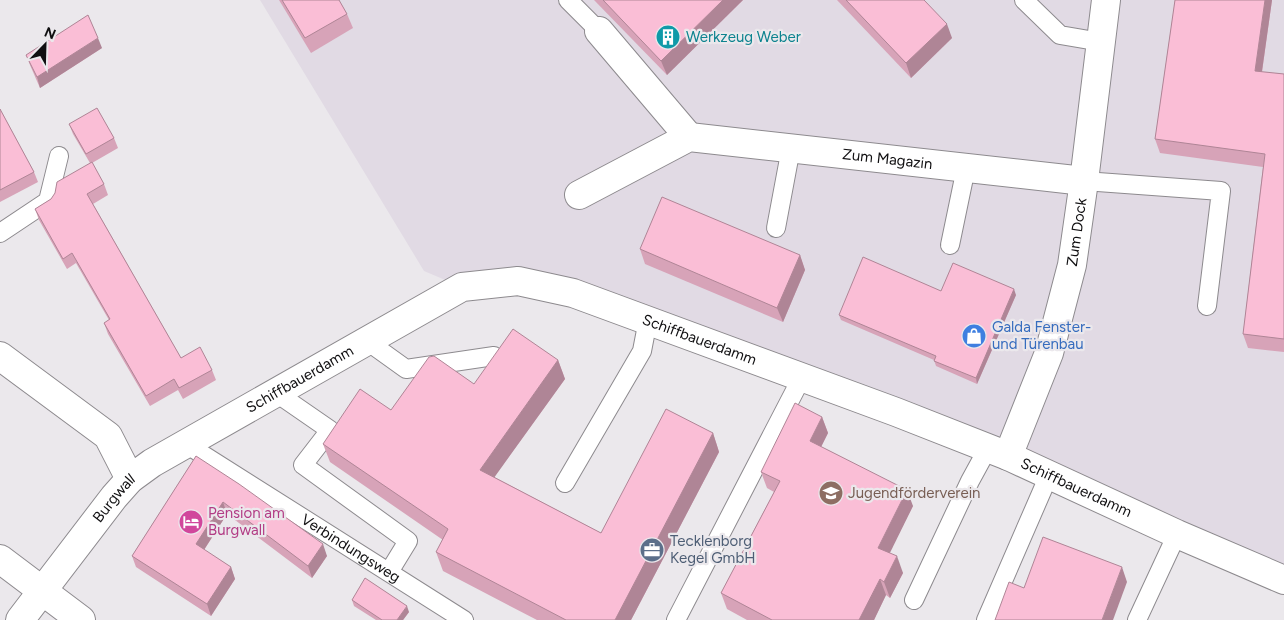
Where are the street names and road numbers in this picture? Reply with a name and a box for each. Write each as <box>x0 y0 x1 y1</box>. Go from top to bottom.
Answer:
street label: Zum Magazin <box>841 145 933 173</box>
street label: Zum Dock <box>1063 196 1091 268</box>
street label: Schiffbauerdamm <box>640 310 759 369</box>
street label: Schiffbauerdamm <box>243 342 357 417</box>
street label: Schiffbauerdamm <box>1018 454 1135 521</box>
street label: Burgwall <box>89 470 138 526</box>
street label: Verbindungsweg <box>298 510 404 586</box>

